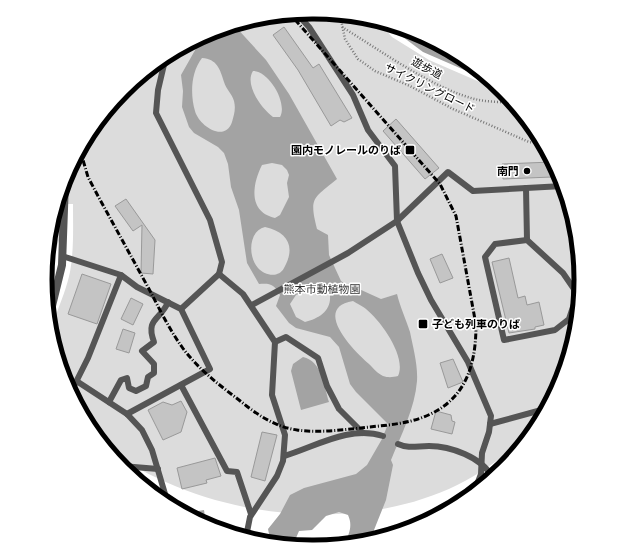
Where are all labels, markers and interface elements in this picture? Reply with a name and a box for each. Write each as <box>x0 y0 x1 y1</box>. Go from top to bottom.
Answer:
street label: 遊歩道 <box>409 55 444 82</box>
street label: サイクリングロード <box>383 61 477 116</box>
place label: 園内モノレールのりば <box>291 144 401 157</box>
marker: 園内モノレールのりば <box>404 144 416 156</box>
place label: 南門 <box>497 165 519 178</box>
marker: 南門 <box>522 166 532 176</box>
park label: 熊本市動植物園 <box>284 283 361 296</box>
marker: 子ども列車のりば <box>417 318 429 330</box>
place label: 子ども列車のりば <box>432 318 520 331</box>

